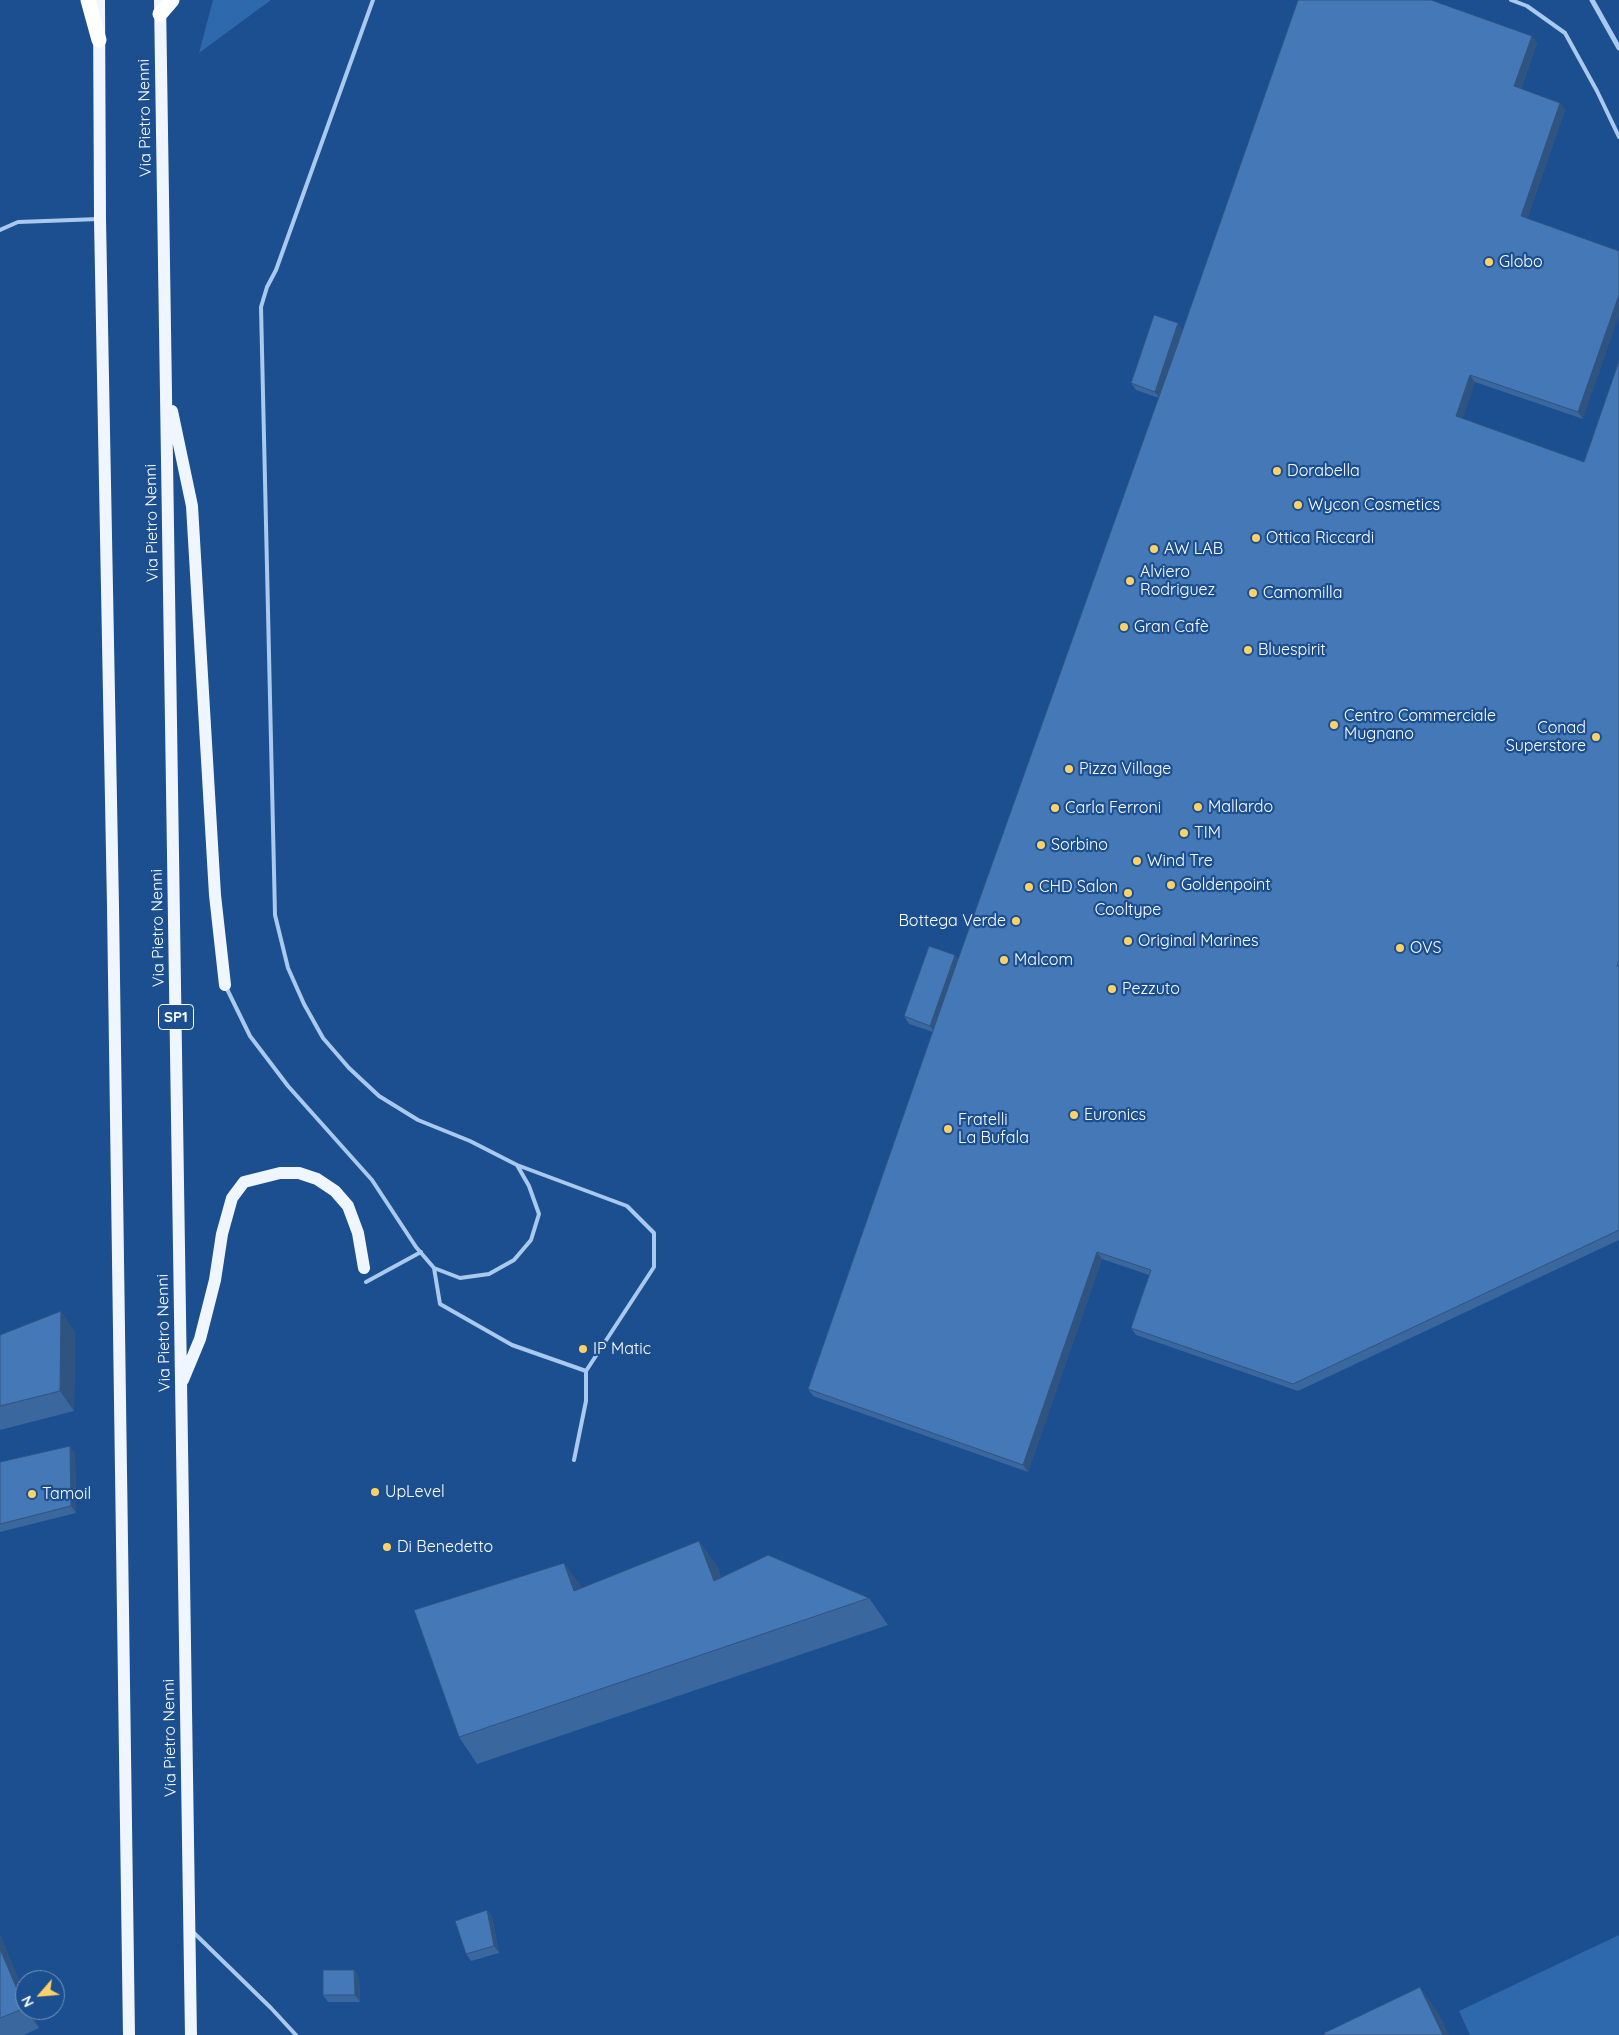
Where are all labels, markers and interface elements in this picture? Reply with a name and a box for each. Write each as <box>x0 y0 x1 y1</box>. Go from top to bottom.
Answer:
street label: Via Pietro Nenni <box>134 59 156 177</box>
place label: Globo <box>1499 252 1543 272</box>
marker: Globo <box>1483 256 1495 268</box>
place label: Dorabella <box>1287 461 1360 481</box>
street label: Via Pietro Nenni <box>141 464 163 582</box>
marker: Dorabella <box>1271 465 1283 477</box>
place label: Wycon Cosmetics <box>1308 495 1440 515</box>
marker: Wycon Cosmetics <box>1292 499 1304 511</box>
place label: Ottica Riccardi <box>1266 528 1374 548</box>
marker: Ottica Riccardi <box>1250 532 1262 544</box>
place label: AW LAB <box>1164 539 1223 559</box>
marker: AW LAB <box>1148 543 1160 555</box>
place label: Alviero Rodriguez <box>1140 562 1215 600</box>
marker: Alviero Rodriguez <box>1124 575 1136 587</box>
place label: Camomilla <box>1263 583 1342 603</box>
marker: Camomilla <box>1247 587 1259 599</box>
place label: Gran Cafè <box>1134 617 1209 637</box>
marker: Gran Cafè <box>1118 621 1130 633</box>
place label: Bluespirit <box>1258 640 1326 660</box>
marker: Bluespirit <box>1242 644 1254 656</box>
place label: Centro Commerciale Mugnano <box>1344 706 1496 744</box>
place label: Conad Superstore <box>1506 718 1586 756</box>
marker: Centro Commerciale Mugnano <box>1328 719 1340 731</box>
marker: Conad Superstore <box>1590 731 1602 743</box>
place label: Pizza Village <box>1079 759 1171 779</box>
marker: Pizza Village <box>1063 763 1075 775</box>
place label: Mallardo <box>1208 797 1273 817</box>
place label: Carla Ferroni <box>1065 798 1161 818</box>
marker: Mallardo <box>1192 801 1204 813</box>
marker: Carla Ferroni <box>1049 802 1061 814</box>
place label: TIM <box>1194 823 1221 843</box>
marker: TIM <box>1178 827 1190 839</box>
place label: Sorbino <box>1051 835 1108 855</box>
marker: Sorbino <box>1035 839 1047 851</box>
place label: Wind Tre <box>1147 851 1213 871</box>
marker: Wind Tre <box>1131 855 1143 867</box>
street label: Via Pietro Nenni <box>147 869 169 987</box>
place label: Goldenpoint <box>1181 875 1271 895</box>
place label: CHD Salon <box>1039 877 1118 897</box>
marker: Goldenpoint <box>1165 879 1177 891</box>
marker: CHD Salon <box>1023 881 1035 893</box>
marker: Cooltype <box>1122 887 1134 899</box>
place label: Cooltype <box>1095 900 1161 920</box>
place label: Bottega Verde <box>898 911 1006 931</box>
marker: Bottega Verde <box>1010 915 1022 927</box>
place label: Original Marines <box>1138 931 1259 951</box>
marker: Original Marines <box>1122 935 1134 947</box>
place label: OVS <box>1410 938 1442 958</box>
marker: OVS <box>1394 942 1406 954</box>
place label: Malcom <box>1014 950 1073 970</box>
marker: Malcom <box>998 954 1010 966</box>
place label: Pezzuto <box>1122 979 1180 999</box>
marker: Pezzuto <box>1106 983 1118 995</box>
road number: SP1 <box>158 1004 194 1030</box>
place label: Euronics <box>1084 1105 1146 1125</box>
marker: Euronics <box>1068 1109 1080 1121</box>
place label: Fratelli La Bufala <box>958 1110 1029 1148</box>
marker: Fratelli La Bufala <box>942 1123 954 1135</box>
street label: Via Pietro Nenni <box>153 1274 175 1392</box>
place label: IP Matic <box>593 1339 651 1359</box>
marker: IP Matic <box>577 1343 589 1355</box>
place label: UpLevel <box>385 1482 445 1502</box>
place label: Tamoil <box>42 1484 91 1504</box>
marker: UpLevel <box>369 1486 381 1498</box>
marker: Tamoil <box>26 1488 38 1500</box>
place label: Di Benedetto <box>397 1537 493 1557</box>
marker: Di Benedetto <box>381 1541 393 1553</box>
street label: Via Pietro Nenni <box>159 1679 181 1797</box>
north arrow <box>15 1970 65 2020</box>
text: N <box>17 1993 38 2010</box>

